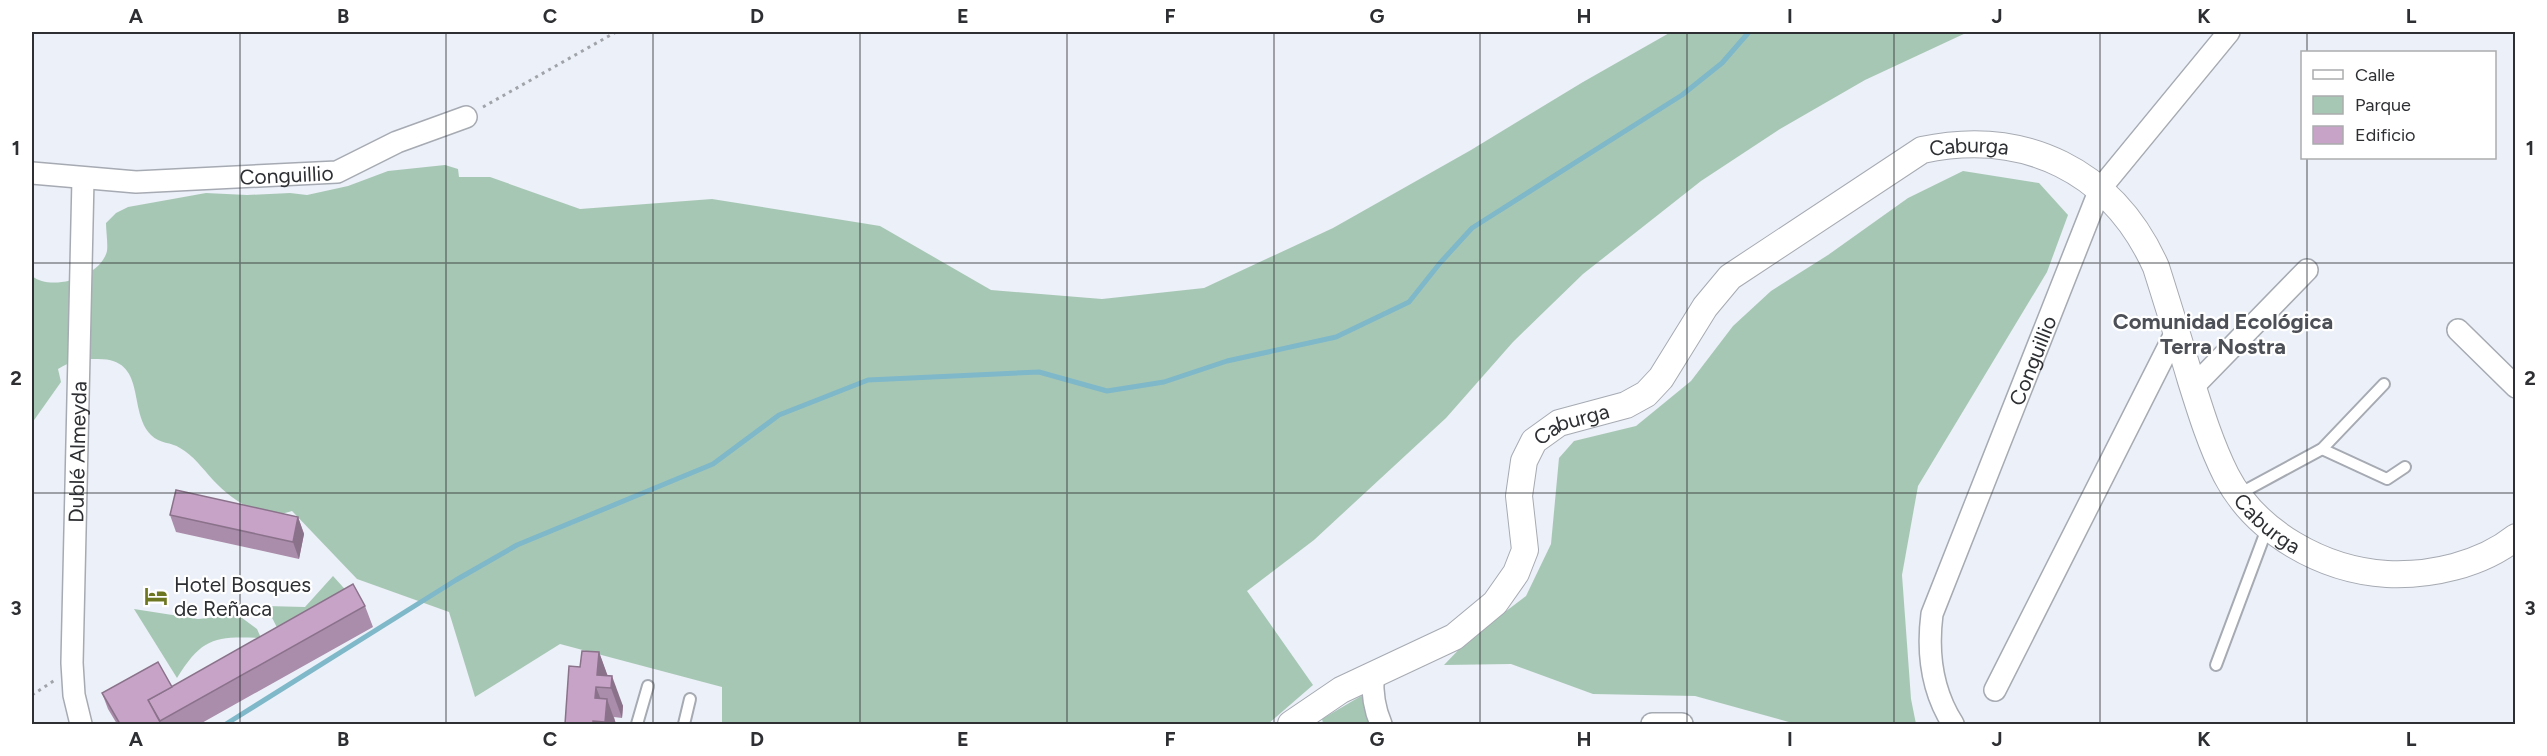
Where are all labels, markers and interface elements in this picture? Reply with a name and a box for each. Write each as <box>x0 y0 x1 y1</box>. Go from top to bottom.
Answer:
text: A <box>129 4 144 28</box>
text: B <box>337 4 349 28</box>
text: C <box>543 4 557 28</box>
text: D <box>750 4 764 28</box>
text: E <box>957 4 969 28</box>
text: F <box>1164 4 1176 28</box>
text: G <box>1370 4 1385 28</box>
text: H <box>1577 4 1592 28</box>
text: I <box>1787 4 1793 28</box>
text: J <box>1991 4 2003 28</box>
text: K <box>2197 4 2211 28</box>
text: L <box>2406 4 2417 28</box>
legend <box>2301 51 2496 159</box>
text: Calle <box>2355 64 2395 86</box>
text: Parque <box>2355 94 2411 116</box>
text: Edificio <box>2355 124 2416 146</box>
street label: Caburga <box>1927 132 2011 161</box>
text: 1 <box>12 136 20 160</box>
text: 1 <box>2526 136 2534 160</box>
street label: Conguillio <box>239 160 334 189</box>
district label: Comunidad Ecológica Terra Nostra <box>2113 308 2333 360</box>
street label: Conguillio <box>2003 312 2061 409</box>
text: 2 <box>10 366 22 390</box>
text: 2 <box>2524 366 2536 390</box>
street label: Dublé Almeyda <box>63 381 91 523</box>
street label: Caburga <box>1528 398 1612 450</box>
street label: Caburga <box>2229 488 2305 559</box>
place label: Hotel Bosques de Reñaca <box>174 572 311 621</box>
hotel icon: Hotel Bosques de Reñaca <box>143 583 169 609</box>
text: 3 <box>10 596 22 620</box>
text: 3 <box>2524 596 2536 620</box>
text: A <box>129 727 144 751</box>
text: B <box>337 727 349 751</box>
text: C <box>543 727 557 751</box>
text: D <box>750 727 764 751</box>
text: E <box>957 727 969 751</box>
text: F <box>1164 727 1176 751</box>
text: G <box>1370 727 1385 751</box>
text: H <box>1577 727 1592 751</box>
text: I <box>1787 727 1793 751</box>
text: J <box>1991 727 2003 751</box>
text: K <box>2197 727 2211 751</box>
text: L <box>2406 727 2417 751</box>

